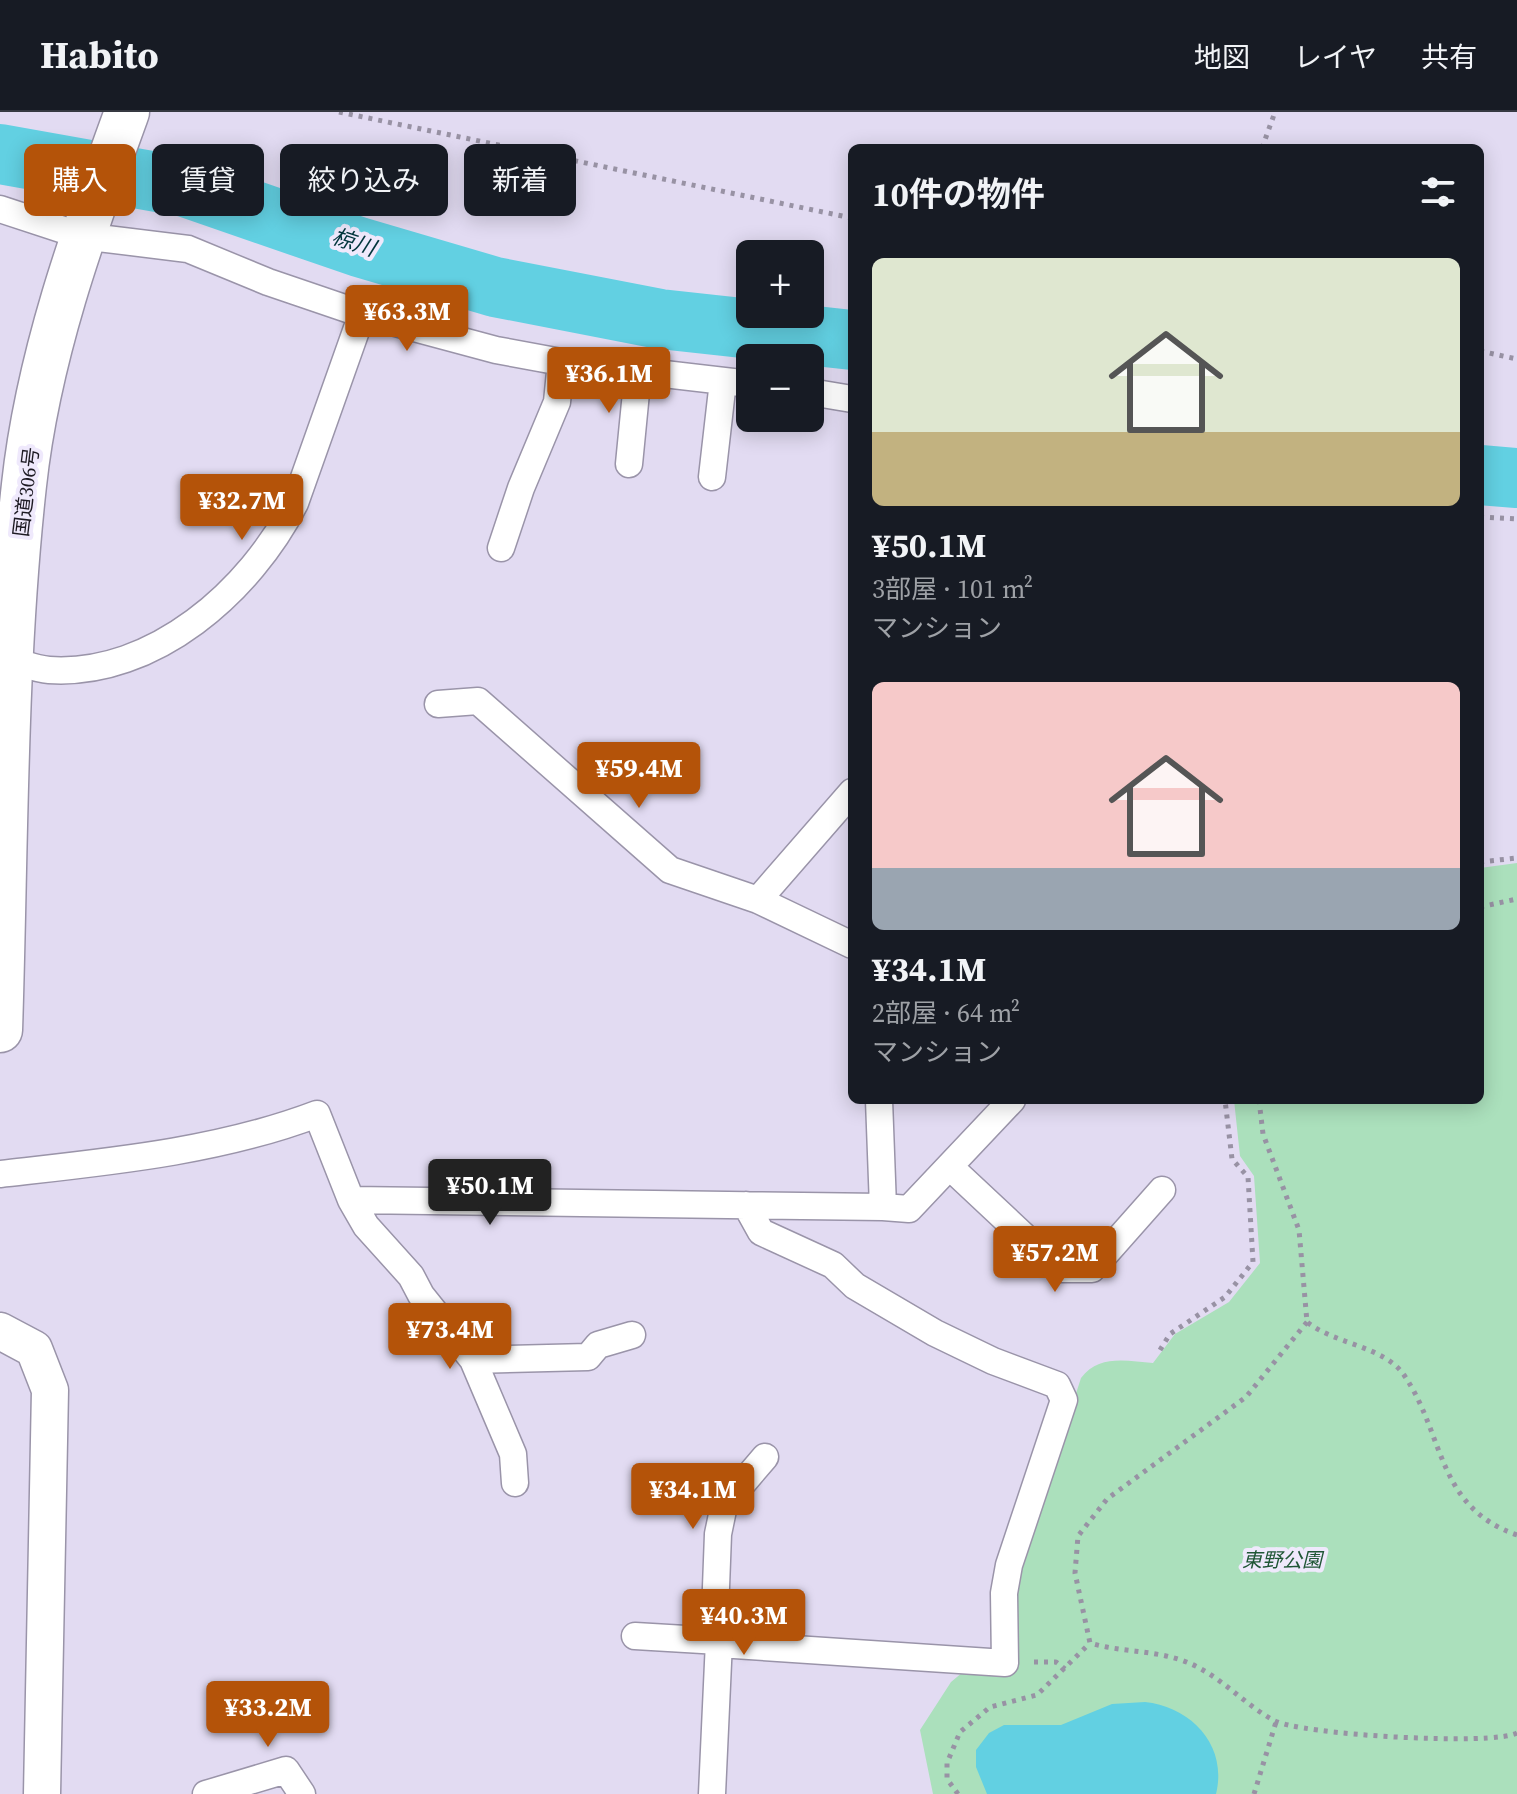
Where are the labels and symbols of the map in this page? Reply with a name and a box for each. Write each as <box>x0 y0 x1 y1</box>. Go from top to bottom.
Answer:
water label: 椋川 <box>328 221 381 264</box>
pin: ¥63.3M <box>342 285 472 353</box>
pin: ¥36.1M <box>544 347 674 415</box>
street label: 国道306号 <box>7 446 45 538</box>
pin: ¥32.7M <box>177 474 307 542</box>
pin: ¥59.4M <box>574 742 704 810</box>
pin: ¥50.1M <box>425 1159 555 1227</box>
pin: ¥57.2M <box>990 1226 1120 1294</box>
pin: ¥73.4M <box>385 1303 515 1371</box>
pin: ¥34.1M <box>628 1463 758 1531</box>
park label: 東野公園 <box>1242 1546 1325 1574</box>
pin: ¥40.3M <box>679 1589 809 1657</box>
pin: ¥33.2M <box>203 1681 333 1749</box>

